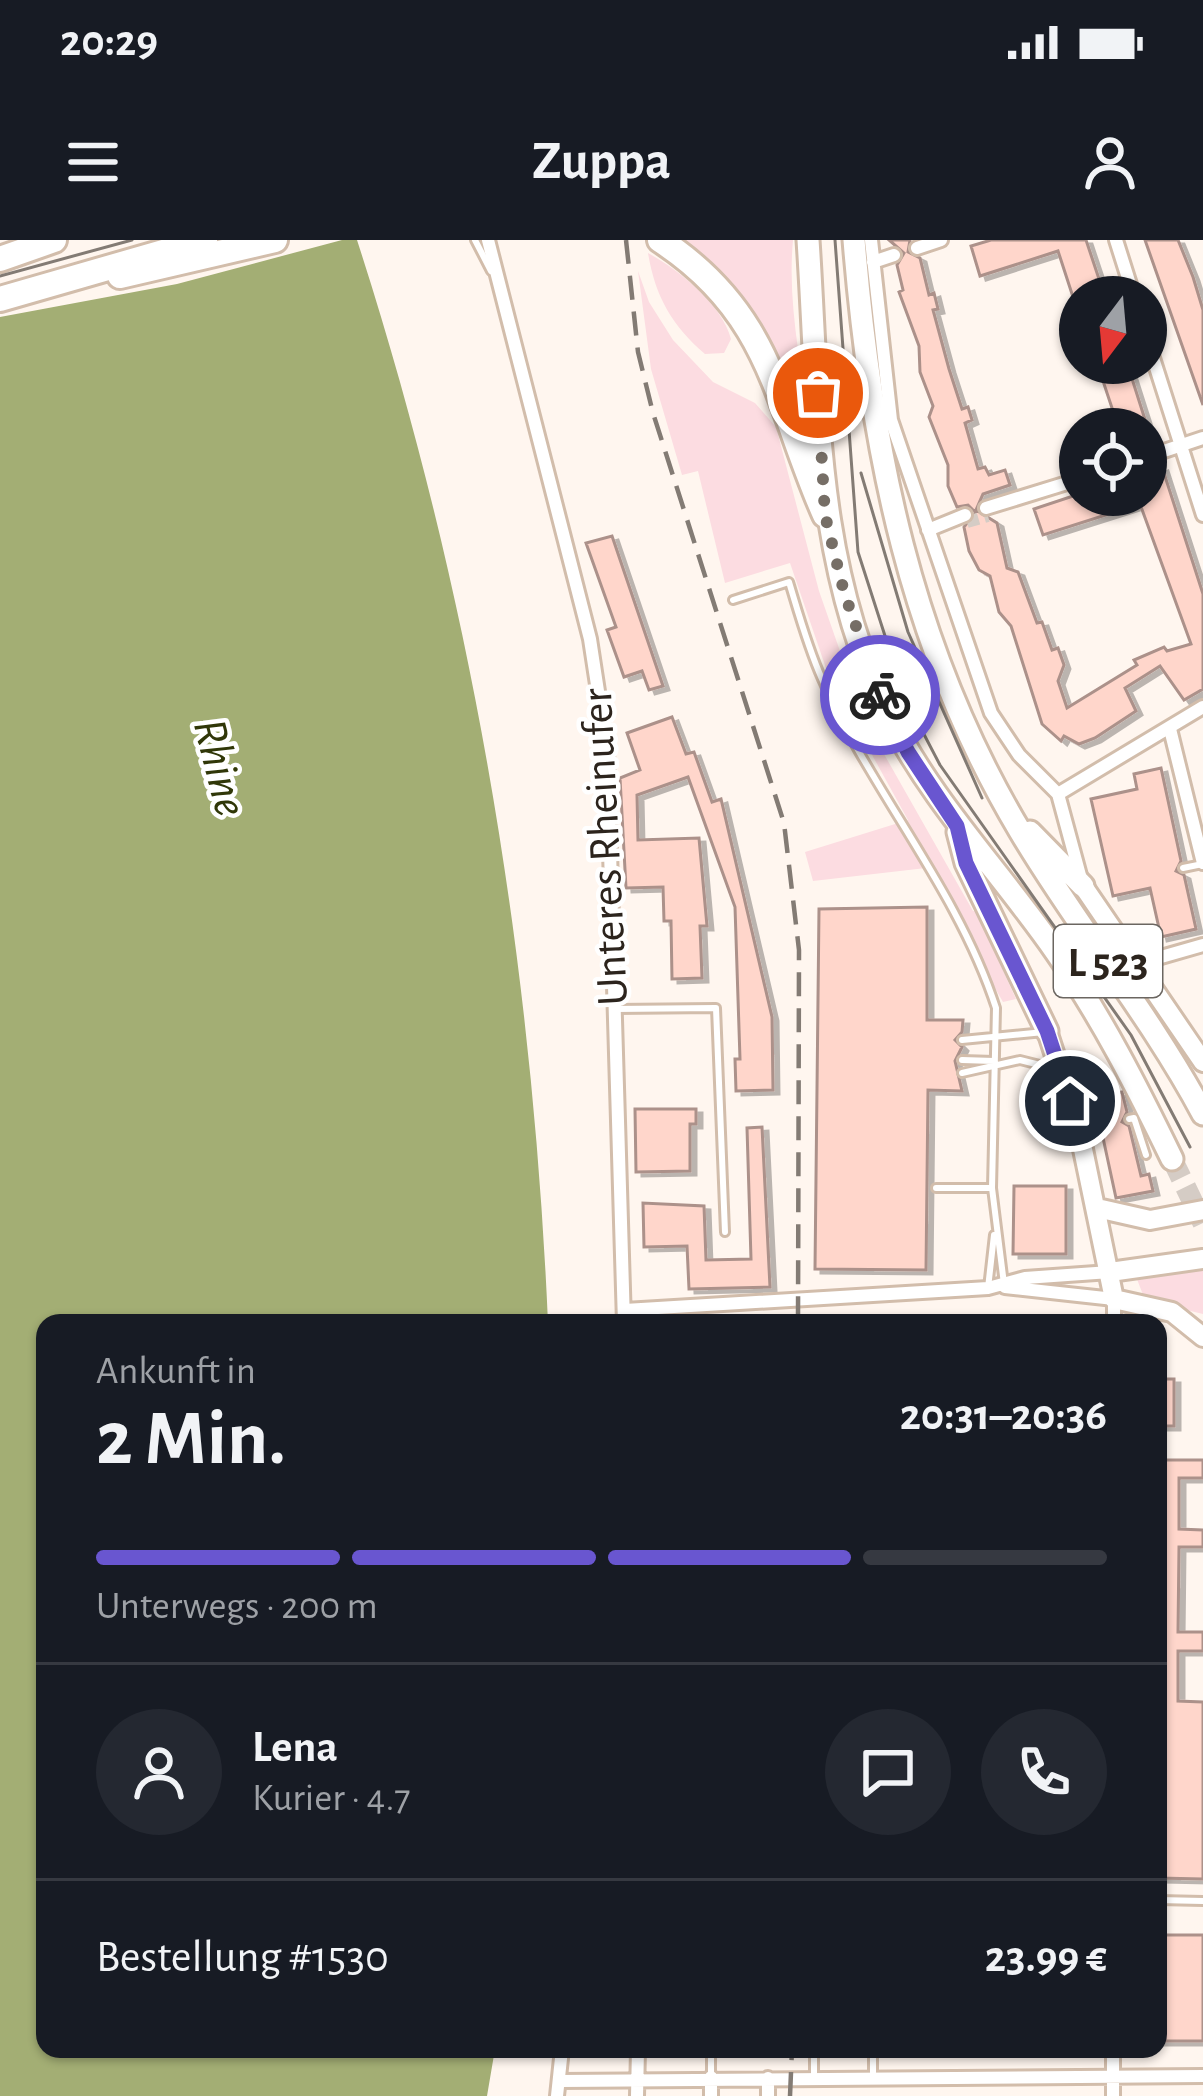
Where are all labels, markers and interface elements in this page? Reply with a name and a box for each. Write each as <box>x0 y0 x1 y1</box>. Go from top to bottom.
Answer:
text: 20:29 <box>60 19 158 64</box>
icon: menu <box>60 129 126 195</box>
icon: person <box>1077 129 1143 195</box>
text: Zuppa <box>532 135 671 189</box>
north arrow <box>1059 276 1167 384</box>
map controls <box>1059 276 1167 516</box>
pin <box>767 342 869 444</box>
icon: bag <box>785 360 851 426</box>
button: locate <box>1059 408 1167 516</box>
courier <box>820 635 940 755</box>
icon: bike <box>847 662 913 728</box>
street label: Unteres Rheinufer <box>575 687 636 1007</box>
water label: Rhine <box>184 714 254 821</box>
road number: L 523 <box>1054 925 1162 997</box>
pin <box>1019 1050 1121 1152</box>
icon: home <box>1037 1068 1103 1134</box>
text: Ankunft in <box>96 1352 256 1391</box>
text: 20:31–20:36 <box>900 1393 1107 1438</box>
text: 2 Min. <box>96 1401 286 1479</box>
text: Unterwegs · 200 m <box>96 1587 378 1626</box>
button: person <box>96 1709 222 1835</box>
button: chat <box>825 1709 951 1835</box>
button: phone <box>981 1709 1107 1835</box>
text: Lena <box>252 1725 338 1770</box>
text: Kurier · 4.7 <box>252 1779 411 1818</box>
text: Bestellung #1530 <box>96 1935 389 1980</box>
text: 23.99 € <box>985 1935 1107 1980</box>

